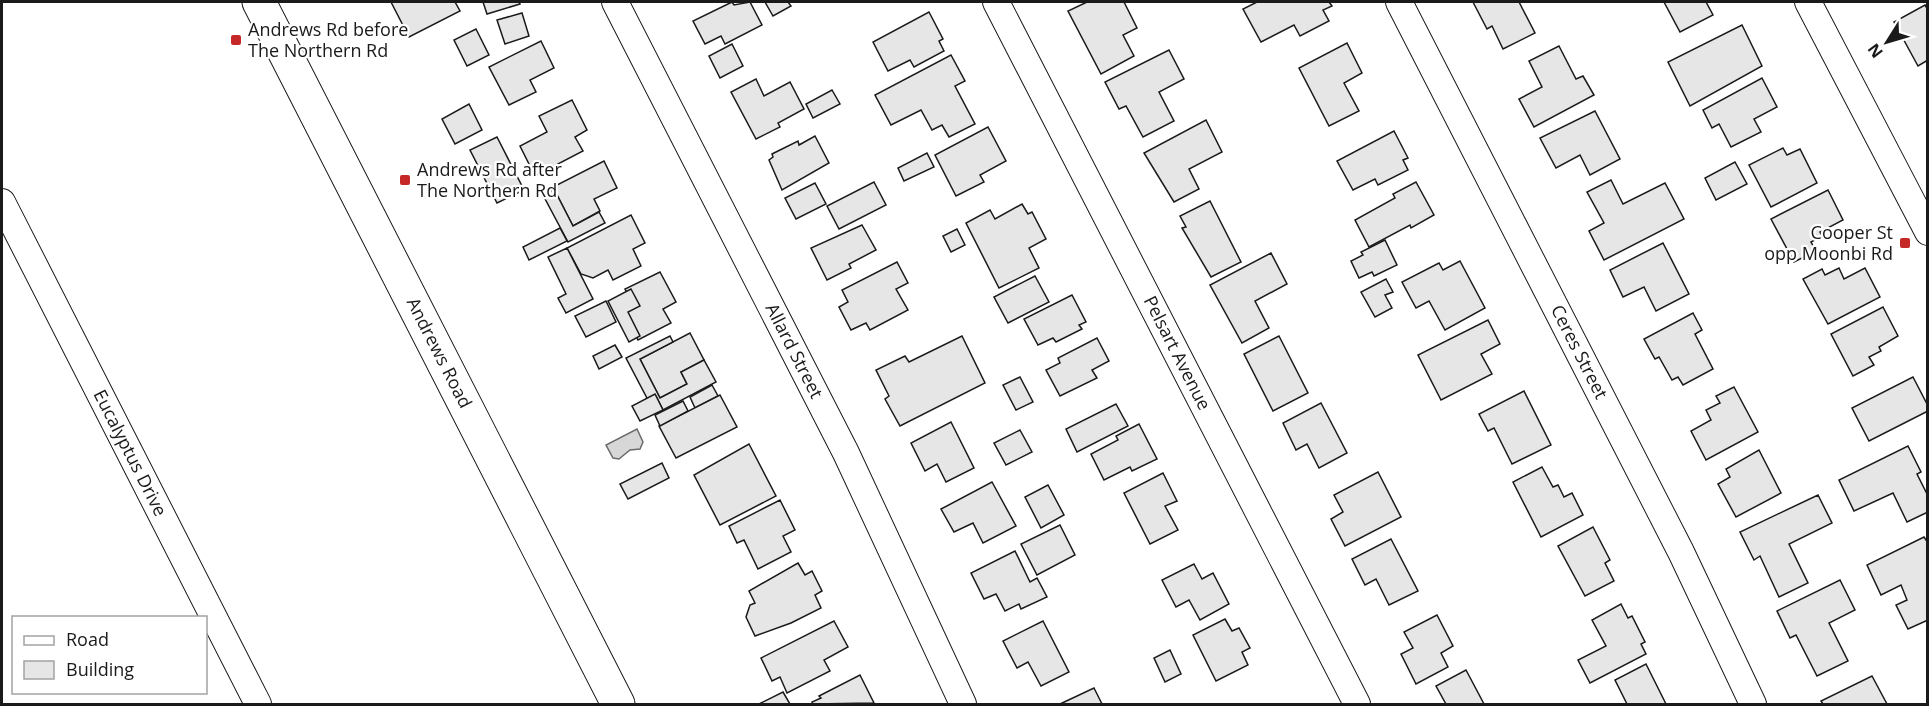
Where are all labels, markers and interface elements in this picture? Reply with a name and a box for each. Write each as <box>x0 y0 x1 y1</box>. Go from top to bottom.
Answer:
north arrow <box>1857 12 1917 72</box>
place label: Andrews Rd before The Northern Rd <box>248 17 408 62</box>
marker: Andrews Rd before The Northern Rd <box>229 33 243 47</box>
text: N <box>1862 39 1888 63</box>
place label: Andrews Rd after The Northern Rd <box>417 157 562 202</box>
marker: Andrews Rd after The Northern Rd <box>398 173 412 187</box>
place label: Cooper St opp Moonbi Rd <box>1764 220 1893 265</box>
marker: Cooper St opp Moonbi Rd <box>1898 236 1912 250</box>
street label: Pelsart Avenue <box>1139 291 1217 414</box>
street label: Andrews Road <box>402 293 478 412</box>
street label: Allard Street <box>761 299 829 402</box>
street label: Ceres Street <box>1546 300 1614 403</box>
street label: Eucalyptus Drive <box>89 385 173 520</box>
legend <box>12 616 207 694</box>
text: Road <box>66 627 109 651</box>
text: Building <box>66 657 134 681</box>

